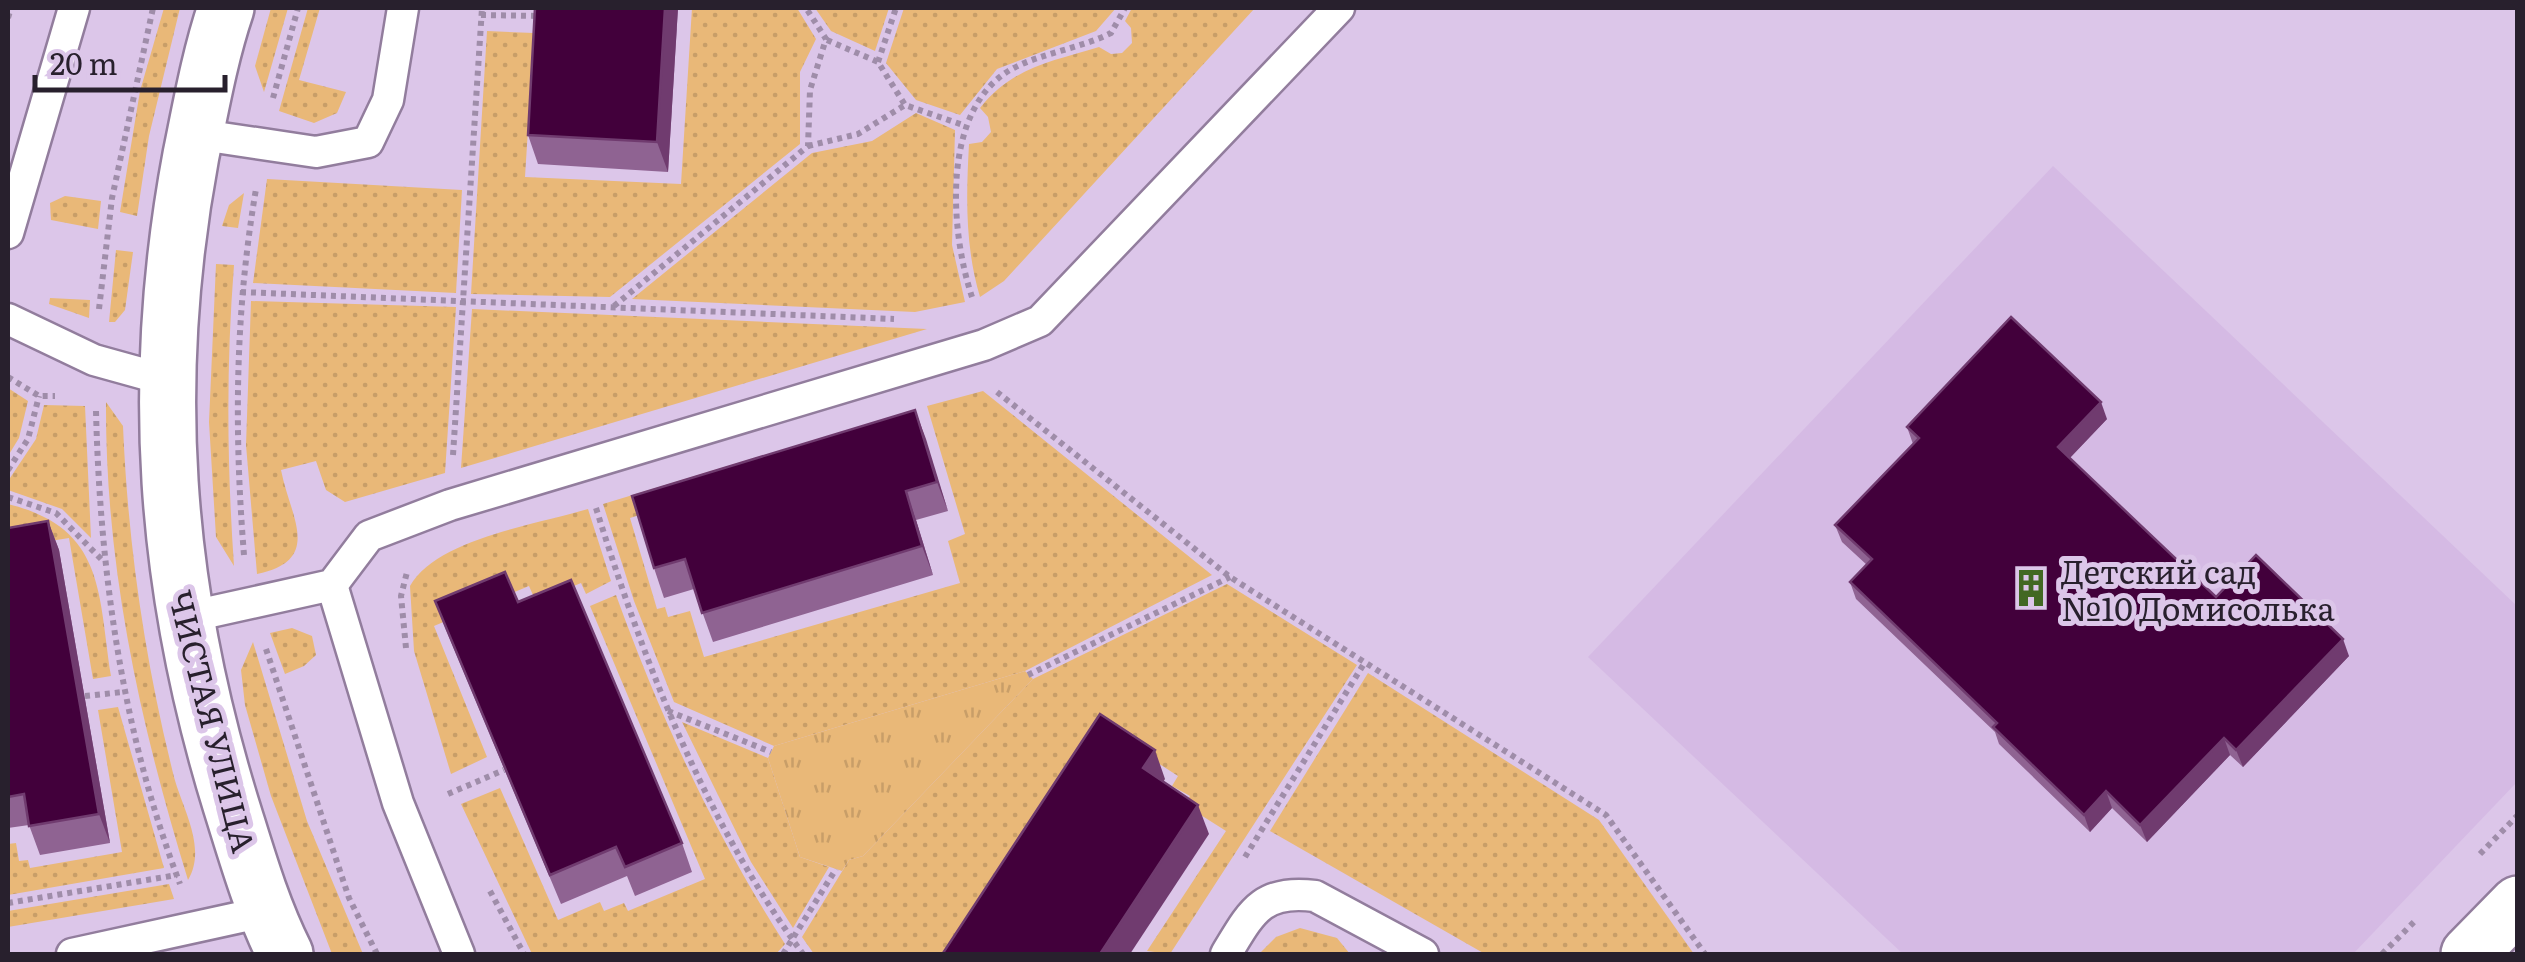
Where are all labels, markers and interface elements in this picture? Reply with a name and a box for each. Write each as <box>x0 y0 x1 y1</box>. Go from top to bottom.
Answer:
scale bar <box>35 30 225 92</box>
text: 20 m <box>50 40 118 84</box>
place label: Детский сад №10 Домисолька <box>2061 546 2336 631</box>
building icon: Детский сад №10 Домисолька <box>2010 567 2052 609</box>
street label: ЧИСТАЯ УЛИЦА <box>158 585 270 858</box>

